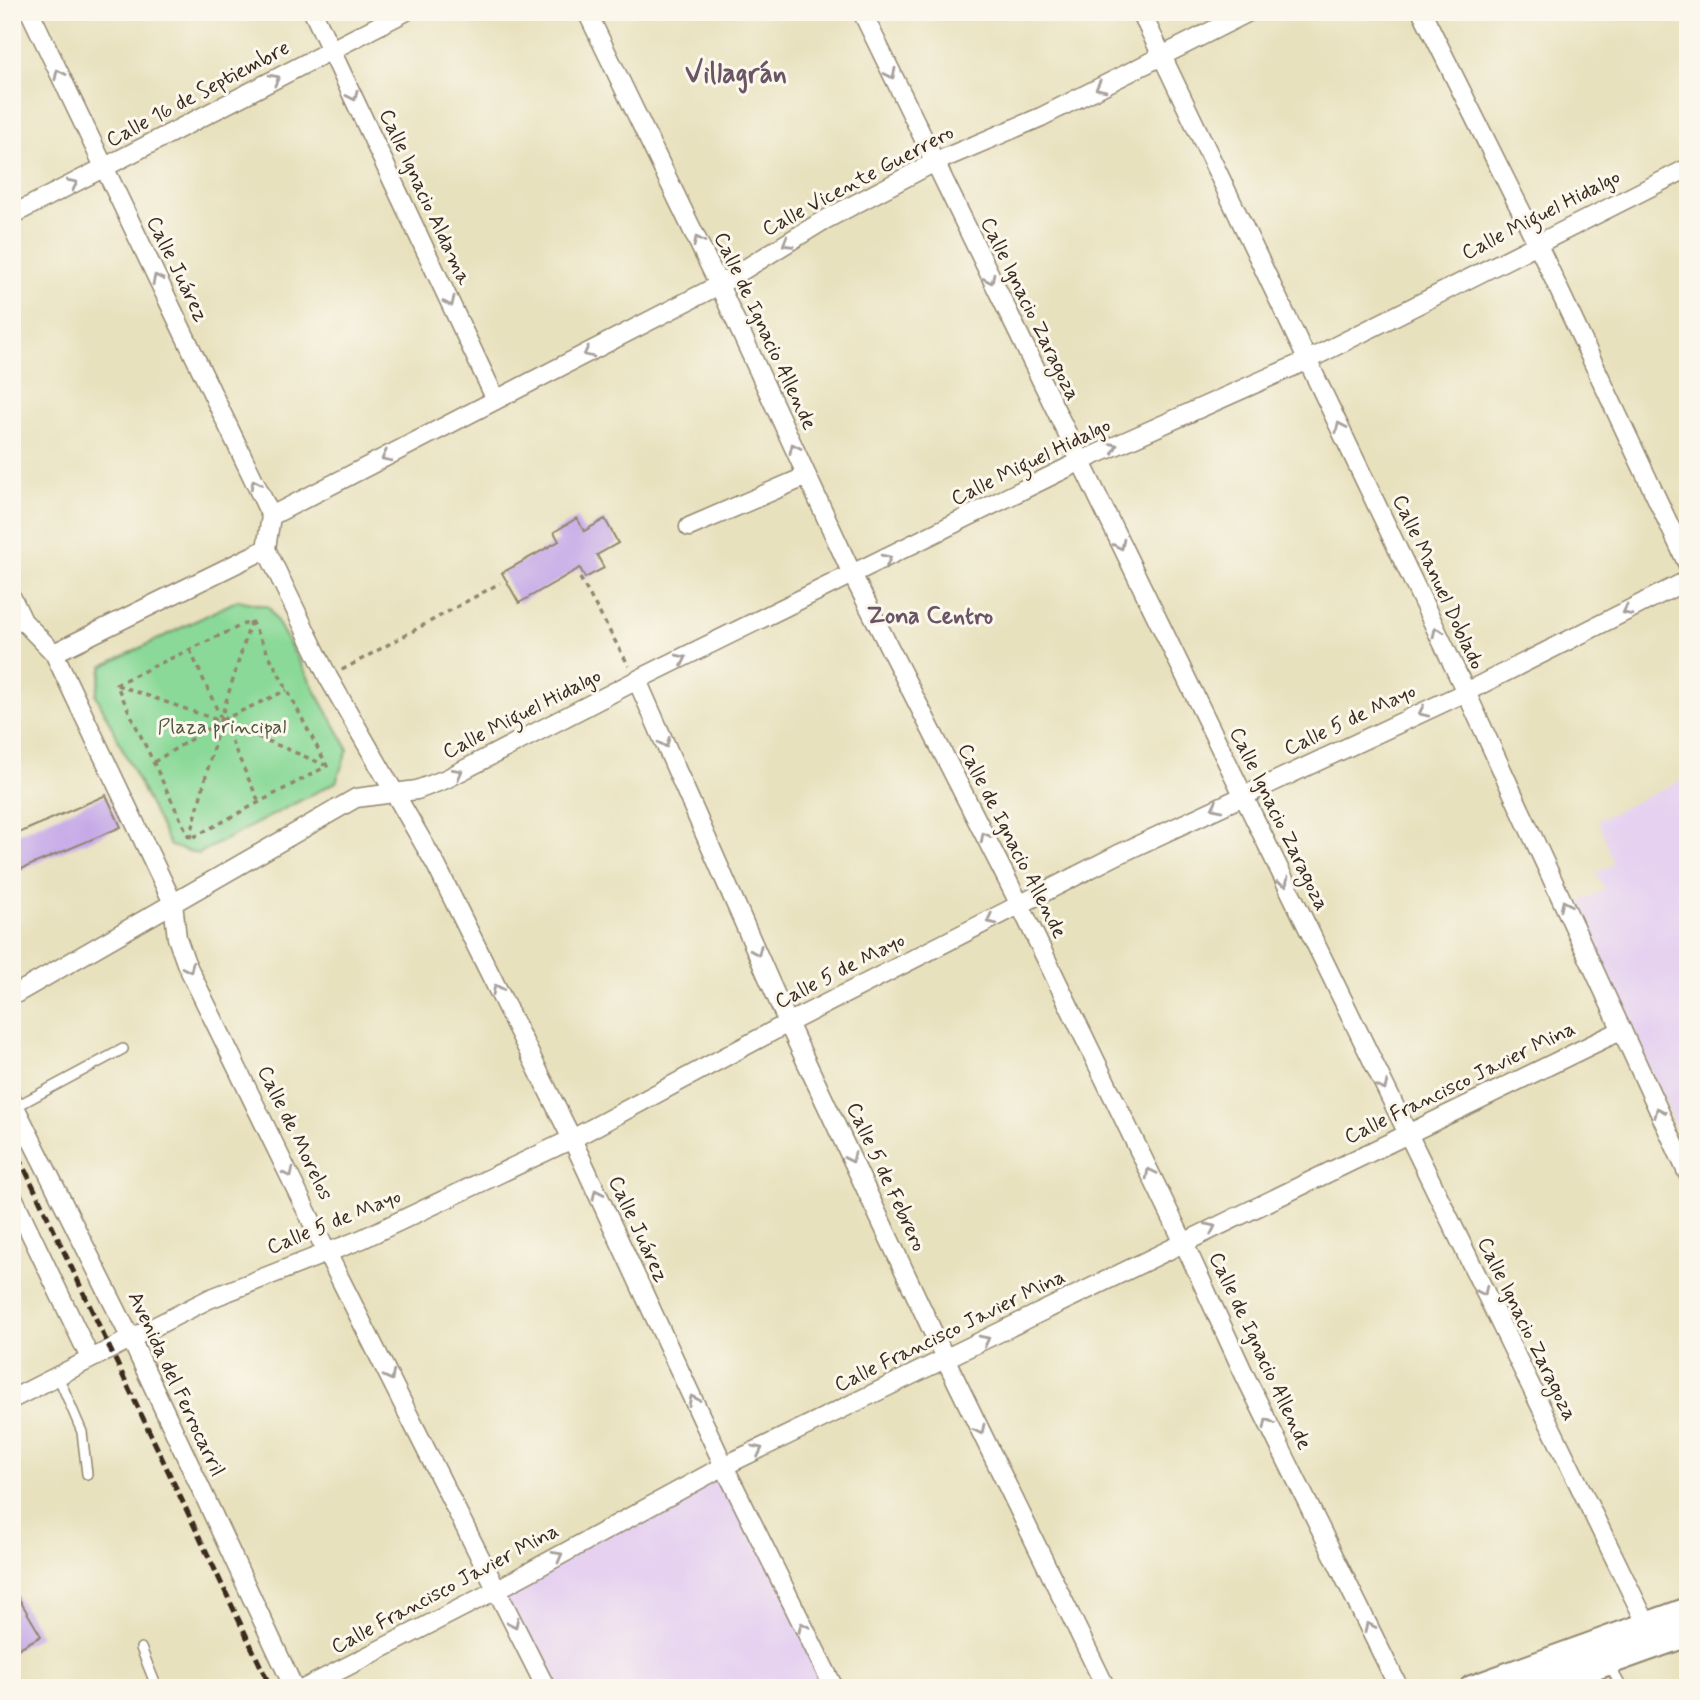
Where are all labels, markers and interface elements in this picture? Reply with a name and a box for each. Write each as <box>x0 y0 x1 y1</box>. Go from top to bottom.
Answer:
street label: Calle 16 de Septiembre <box>101 34 295 154</box>
district label: Villagrán <box>685 56 787 94</box>
one-way arrow <box>883 67 897 79</box>
one-way arrow <box>53 69 67 81</box>
one-way arrow <box>268 74 280 87</box>
one-way arrow <box>1095 79 1107 93</box>
one-way arrow <box>344 89 358 101</box>
street label: Calle Ignacio Aldama <box>372 105 478 290</box>
street label: Calle Vicente Guerrero <box>757 119 959 243</box>
street label: Calle Miguel Hidalgo <box>1457 163 1626 269</box>
one-way arrow <box>66 178 78 192</box>
street label: Calle Juárez <box>139 211 215 327</box>
street label: Calle Ignacio Zaragoza <box>972 213 1087 406</box>
street label: Calle de Ignacio Allende <box>707 228 823 434</box>
one-way arrow <box>782 235 795 248</box>
one-way arrow <box>692 236 706 248</box>
one-way arrow <box>981 272 995 284</box>
one-way arrow <box>151 274 165 286</box>
one-way arrow <box>442 295 456 307</box>
one-way arrow <box>583 344 595 358</box>
street label: Calle Miguel Hidalgo <box>946 411 1116 515</box>
one-way arrow <box>1334 422 1348 434</box>
one-way arrow <box>1105 441 1118 455</box>
one-way arrow <box>788 442 802 455</box>
one-way arrow <box>381 449 393 462</box>
one-way arrow <box>250 479 264 491</box>
street label: Calle Manuel Doblado <box>1385 490 1491 674</box>
one-way arrow <box>1112 538 1126 550</box>
one-way arrow <box>880 554 892 568</box>
district label: Zona Centro <box>867 601 993 632</box>
one-way arrow <box>1622 603 1634 617</box>
one-way arrow <box>1431 627 1445 639</box>
one-way arrow <box>675 653 687 667</box>
street label: Calle Miguel Hidalgo <box>438 662 607 768</box>
street label: Calle 5 de Mayo <box>1280 677 1420 763</box>
one-way arrow <box>1418 704 1430 718</box>
park label: Plaza principal <box>157 713 287 741</box>
street label: Calle Ignacio Zaragoza <box>1221 723 1336 916</box>
one-way arrow <box>657 736 671 748</box>
street label: Calle de Ignacio Allende <box>951 739 1073 943</box>
one-way arrow <box>451 768 463 781</box>
one-way arrow <box>1211 799 1223 813</box>
one-way arrow <box>979 831 993 844</box>
one-way arrow <box>1276 875 1290 887</box>
one-way arrow <box>1559 900 1573 912</box>
one-way arrow <box>986 911 998 925</box>
street label: Calle 5 de Mayo <box>770 926 910 1016</box>
one-way arrow <box>748 944 762 956</box>
one-way arrow <box>181 961 195 973</box>
one-way arrow <box>492 984 506 996</box>
street label: Calle Francisco Javier Mina <box>1340 1015 1580 1151</box>
street label: Calle de Morelos <box>250 1061 340 1205</box>
one-way arrow <box>1375 1079 1389 1091</box>
street label: Calle 5 de Febrero <box>839 1098 933 1256</box>
one-way arrow <box>1654 1107 1668 1119</box>
one-way arrow <box>843 1151 857 1163</box>
one-way arrow <box>280 1166 294 1178</box>
one-way arrow <box>1144 1168 1158 1180</box>
street label: Calle Juárez <box>601 1171 675 1287</box>
street label: Calle 5 de Mayo <box>263 1182 405 1262</box>
one-way arrow <box>591 1189 605 1201</box>
one-way arrow <box>1204 1222 1216 1236</box>
street label: Calle Ignacio Zaragoza <box>1469 1233 1584 1426</box>
street label: Calle de Ignacio Allende <box>1202 1248 1318 1454</box>
street label: Calle Francisco Javier Mina <box>830 1263 1070 1399</box>
one-way arrow <box>1475 1284 1489 1296</box>
street label: Avenida del Ferrocarril <box>121 1287 231 1481</box>
one-way arrow <box>978 1335 991 1349</box>
one-way arrow <box>382 1369 396 1382</box>
one-way arrow <box>687 1395 701 1407</box>
one-way arrow <box>1263 1418 1277 1430</box>
one-way arrow <box>972 1423 986 1435</box>
one-way arrow <box>751 1444 764 1458</box>
street label: Calle Francisco Javier Mina <box>326 1517 564 1661</box>
one-way arrow <box>550 1551 563 1565</box>
one-way arrow <box>506 1616 520 1628</box>
one-way arrow <box>798 1622 812 1634</box>
one-way arrow <box>1363 1622 1377 1634</box>

